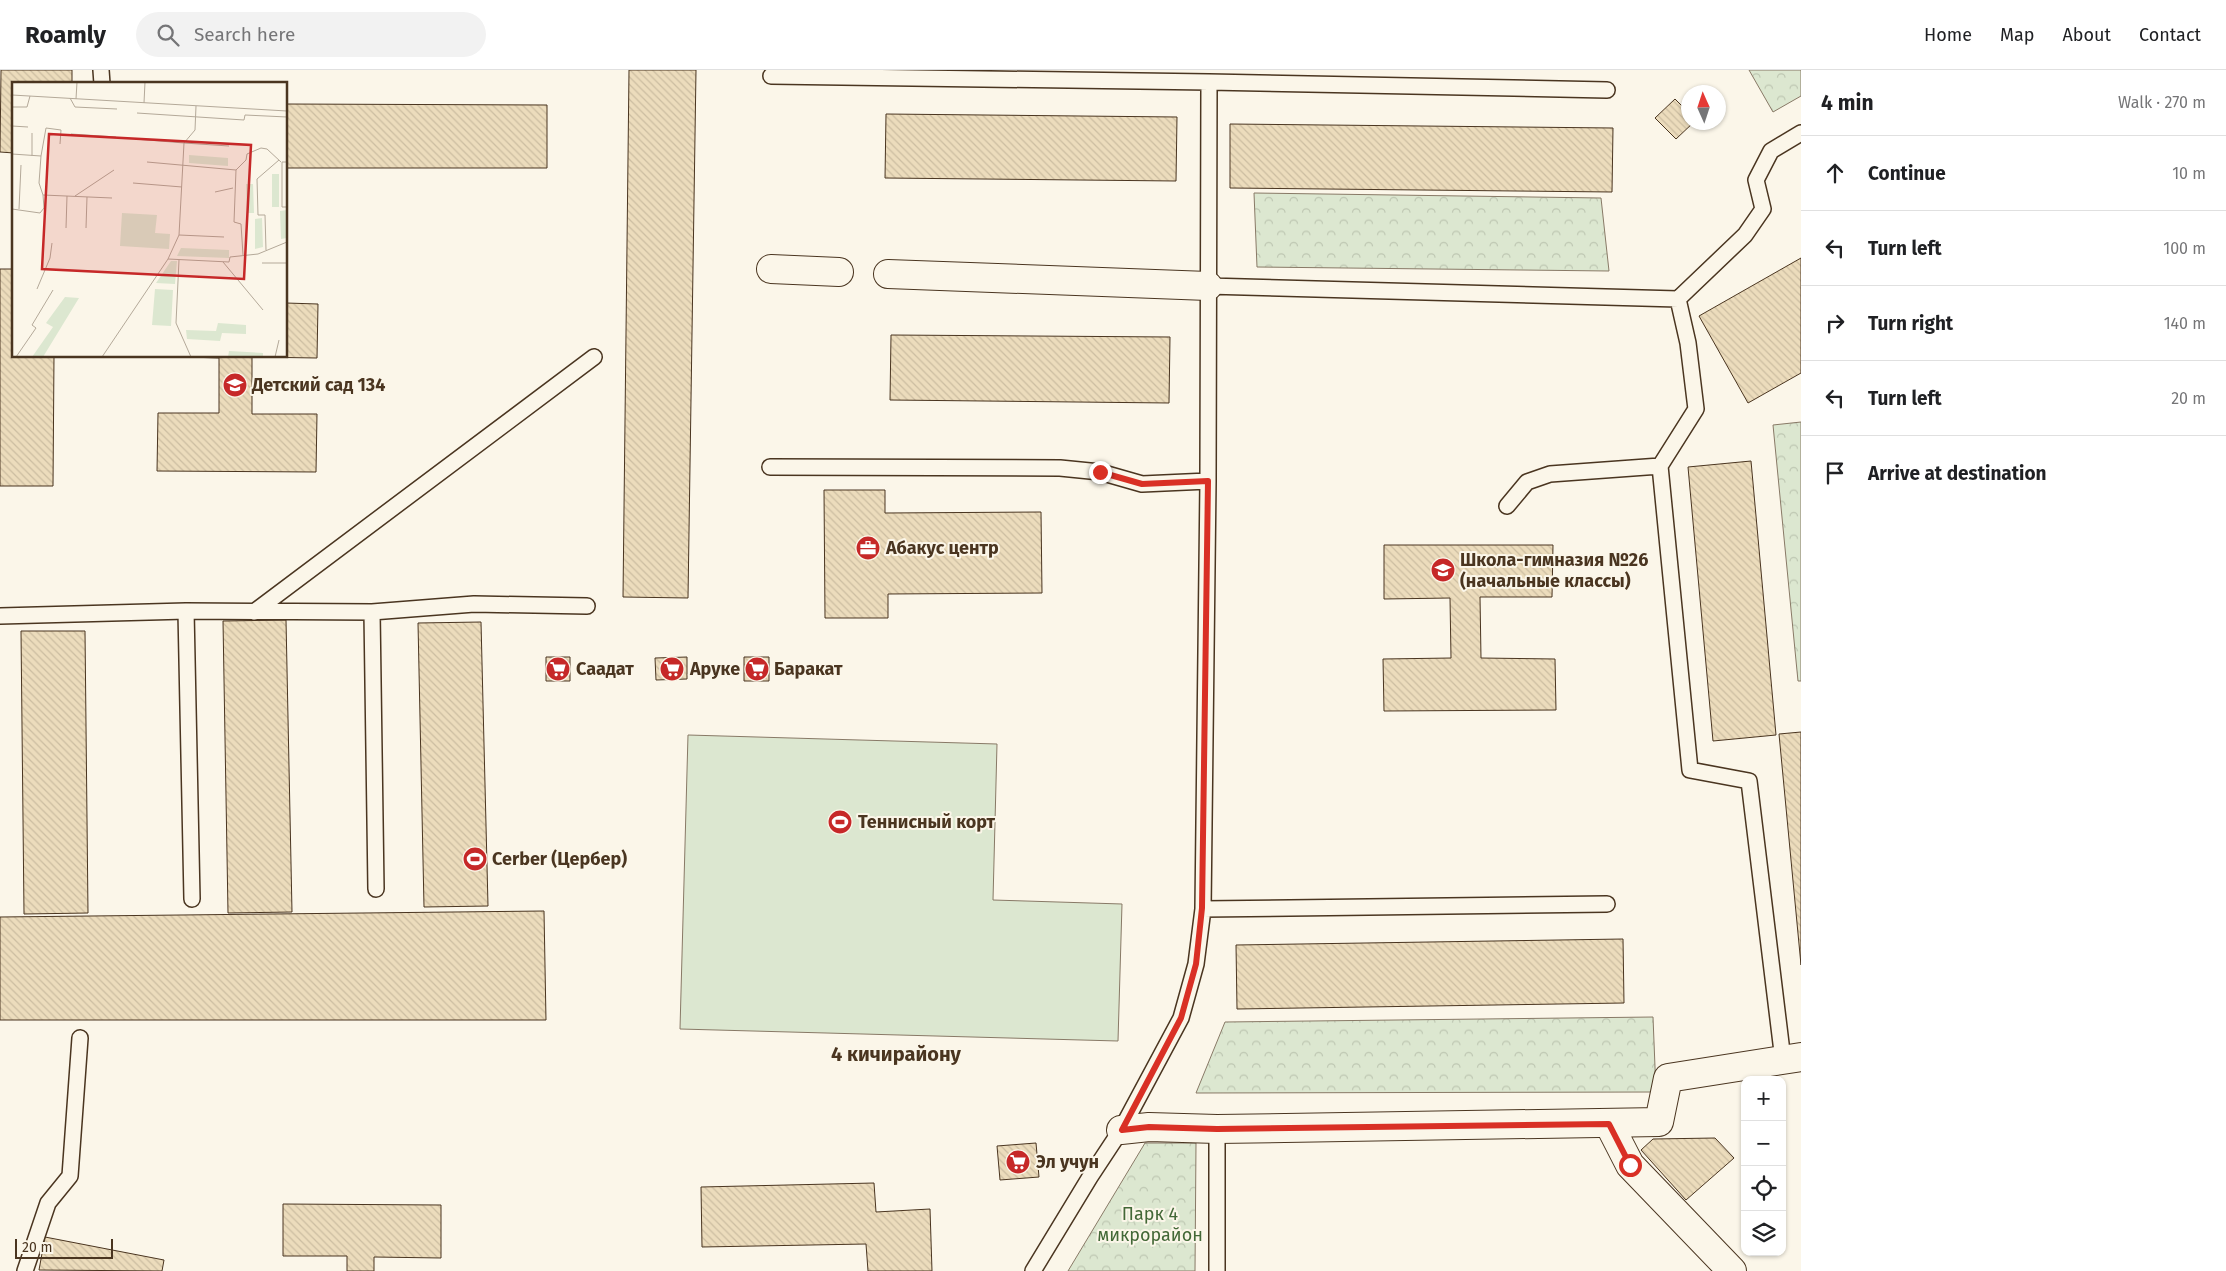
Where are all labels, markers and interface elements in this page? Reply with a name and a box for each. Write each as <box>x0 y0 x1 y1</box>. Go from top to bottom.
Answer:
search box <box>136 12 486 57</box>
text: Roamly <box>25 21 106 49</box>
icon: search <box>154 21 182 49</box>
text: Search here <box>194 23 295 46</box>
text: Home <box>1924 24 1972 46</box>
text: Map <box>2000 24 2034 46</box>
text: About <box>2062 24 2111 46</box>
text: Contact <box>2139 24 2201 46</box>
inset map <box>12 82 288 358</box>
north arrow <box>1681 85 1726 130</box>
text: 4 min <box>1821 90 1874 116</box>
text: Walk · 270 m <box>2118 93 2206 112</box>
icon: ahead <box>1821 159 1849 187</box>
text: Continue <box>1868 162 1946 185</box>
text: 10 m <box>2172 164 2206 183</box>
icon: left <box>1821 234 1849 262</box>
text: Turn left <box>1868 237 1942 260</box>
text: 100 m <box>2163 239 2206 258</box>
icon: right <box>1821 309 1849 337</box>
text: Turn right <box>1868 312 1953 335</box>
text: 140 m <box>2164 314 2206 333</box>
school or university icon: Детский сад 134 <box>222 372 248 398</box>
place label: Детский сад 134 <box>251 374 385 396</box>
icon: left <box>1821 384 1849 412</box>
text: Turn left <box>1868 387 1942 410</box>
text: 20 m <box>2171 389 2206 408</box>
icon: arrive <box>1821 459 1849 487</box>
route end <box>1089 461 1112 484</box>
text: Arrive at destination <box>1868 462 2047 485</box>
office icon: Абакус центр <box>855 535 881 561</box>
place label: Абакус центр <box>885 537 999 559</box>
place label: Школа-гимназия №26 (начальные классы) <box>1460 549 1648 592</box>
school or university icon: Школа-гимназия №26 (начальные классы) <box>1430 557 1456 583</box>
supermarket icon: Саадат <box>545 656 571 682</box>
supermarket icon: Аруке <box>659 656 685 682</box>
supermarket icon: Баракат <box>744 656 770 682</box>
place label: Саадат <box>576 658 634 680</box>
place label: Аруке <box>689 658 740 680</box>
place label: Баракат <box>774 658 843 680</box>
sports icon: Теннисный корт <box>827 809 853 835</box>
place label: Теннисный корт <box>858 811 996 833</box>
sports icon: Cerber (Цербер) <box>462 846 488 872</box>
place label: Cerber (Цербер) <box>492 848 627 870</box>
district label: 4 кичирайону <box>831 1042 962 1066</box>
map controls <box>1741 1076 1786 1256</box>
button: + <box>1741 1076 1786 1121</box>
button: − <box>1741 1121 1786 1166</box>
supermarket icon: Эл учун <box>1005 1149 1031 1175</box>
place label: Эл учун <box>1036 1151 1099 1173</box>
route start <box>1619 1154 1642 1177</box>
button: locate <box>1741 1166 1786 1211</box>
park label: Парк 4 микрорайон <box>1097 1203 1203 1246</box>
button: layers <box>1741 1211 1786 1256</box>
scale bar <box>15 1236 112 1259</box>
text: 20 m <box>22 1239 52 1256</box>

